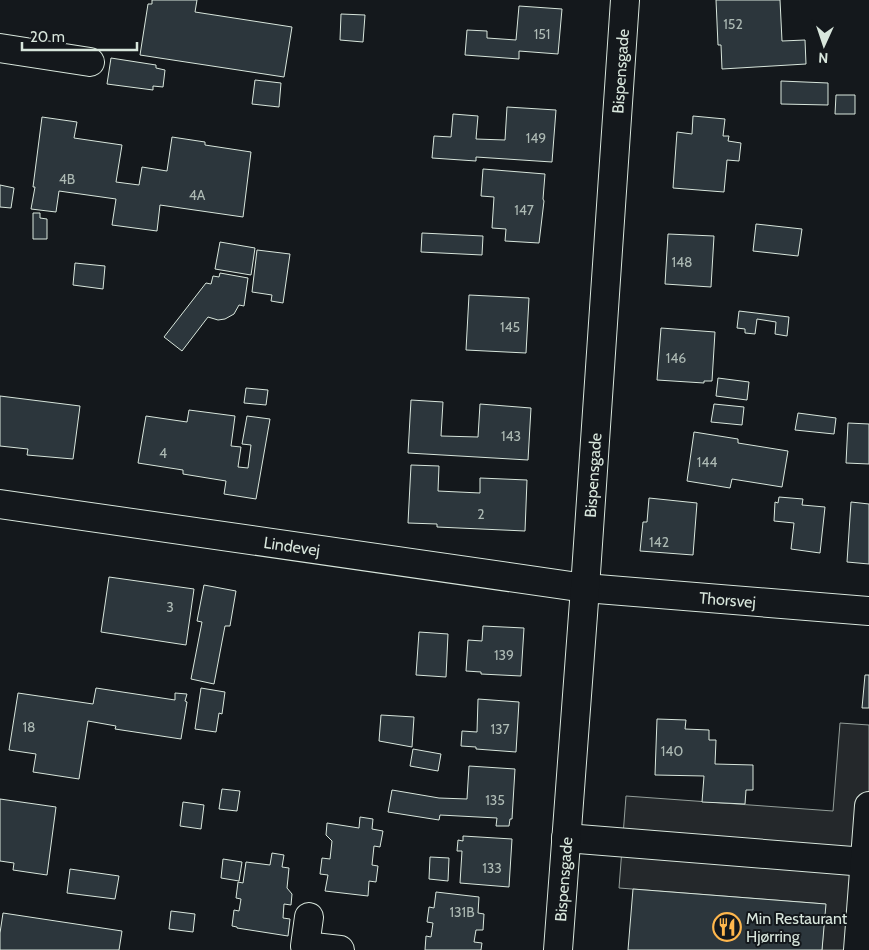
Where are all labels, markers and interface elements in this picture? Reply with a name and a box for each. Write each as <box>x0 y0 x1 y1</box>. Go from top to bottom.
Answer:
house number: 152 <box>723 15 743 33</box>
scale bar <box>22 20 138 52</box>
north arrow <box>799 20 849 70</box>
house number: 151 <box>534 25 550 43</box>
text: 20 m <box>30 28 65 46</box>
street label: Bispensgade <box>608 28 633 114</box>
text: N <box>818 49 829 67</box>
house number: 149 <box>526 129 546 147</box>
house number: 4B <box>59 170 75 188</box>
house number: 4A <box>189 186 206 204</box>
house number: 147 <box>514 201 534 219</box>
house number: 148 <box>671 253 693 271</box>
house number: 145 <box>500 318 520 336</box>
house number: 146 <box>666 349 686 367</box>
house number: 143 <box>501 427 521 445</box>
street label: Bispensgade <box>581 432 606 518</box>
house number: 4 <box>159 444 167 462</box>
house number: 144 <box>697 453 717 471</box>
house number: 2 <box>477 505 485 523</box>
street label: Lindevej <box>262 533 321 560</box>
house number: 142 <box>649 533 669 551</box>
street label: Thorsvej <box>698 588 757 612</box>
house number: 3 <box>166 598 174 616</box>
house number: 139 <box>494 646 514 664</box>
house number: 18 <box>22 718 36 736</box>
house number: 137 <box>490 720 510 738</box>
house number: 140 <box>661 742 683 760</box>
house number: 135 <box>485 791 505 809</box>
street label: Bispensgade <box>551 836 576 922</box>
house number: 133 <box>482 859 502 877</box>
house number: 131B <box>449 903 475 921</box>
place label: Min Restaurant Hjørring <box>746 909 848 946</box>
restaurant icon: Min Restaurant Hjørring <box>712 912 742 942</box>

